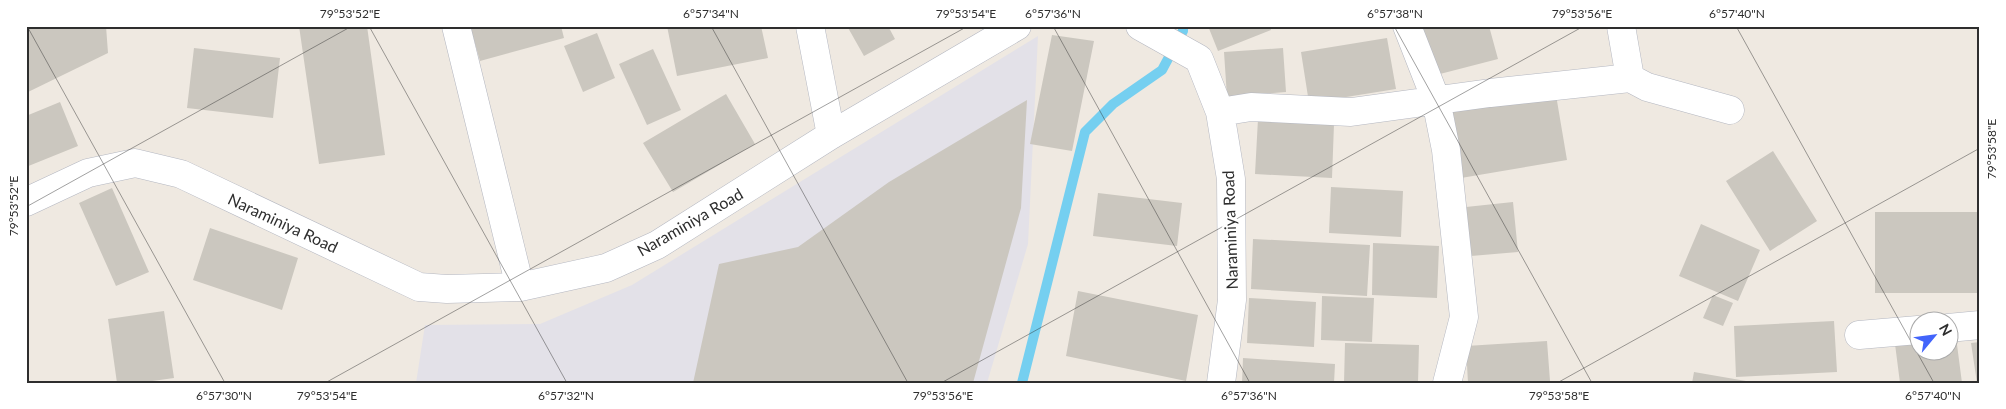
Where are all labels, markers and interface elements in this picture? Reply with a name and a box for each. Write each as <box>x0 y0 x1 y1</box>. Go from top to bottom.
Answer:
text: 79°53'52"E <box>320 6 380 21</box>
text: 6°57'34"N <box>683 6 739 21</box>
text: 79°53'54"E <box>936 6 996 21</box>
text: 6°57'36"N <box>1025 6 1081 21</box>
text: 6°57'38"N <box>1367 6 1423 21</box>
text: 79°53'56"E <box>1552 6 1612 21</box>
text: 6°57'40"N <box>1709 6 1765 21</box>
text: 79°53'58"E <box>1984 119 1999 179</box>
street label: Naraminiya Road <box>1218 170 1241 290</box>
text: 79°53'52"E <box>6 176 21 236</box>
street label: Naraminiya Road <box>633 184 746 260</box>
street label: Naraminiya Road <box>225 189 341 256</box>
north arrow <box>1908 312 1958 362</box>
text: N <box>1936 321 1956 338</box>
text: 6°57'30"N <box>196 388 252 403</box>
text: 79°53'54"E <box>297 388 357 403</box>
text: 6°57'32"N <box>538 388 594 403</box>
text: 79°53'56"E <box>913 388 973 403</box>
text: 6°57'36"N <box>1221 388 1277 403</box>
text: 79°53'58"E <box>1529 388 1589 403</box>
text: 6°57'40"N <box>1905 388 1961 403</box>

